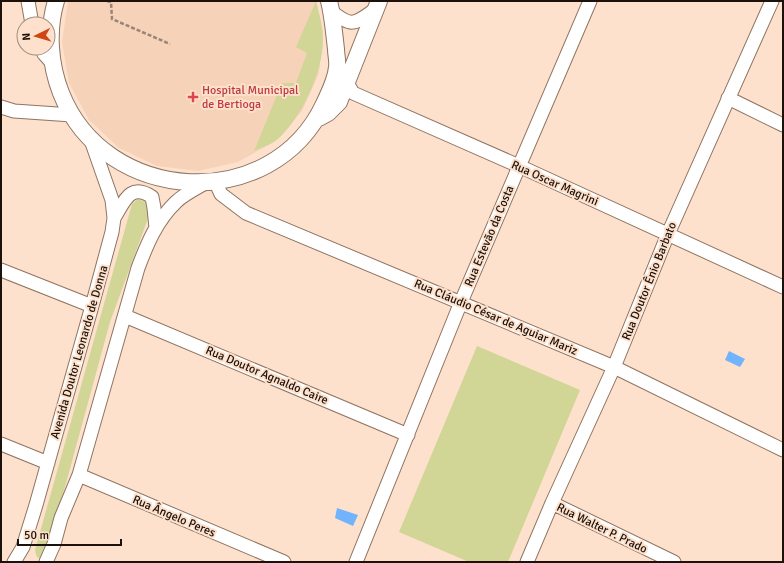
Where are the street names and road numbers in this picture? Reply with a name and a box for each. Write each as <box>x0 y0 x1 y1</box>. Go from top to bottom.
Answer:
street label: Rua Oscar Magrini <box>509 158 601 209</box>
street label: Rua Estevão da Costa <box>461 183 518 289</box>
street label: Rua Doutor Ênio Barbato <box>619 220 680 342</box>
street label: Avenida Doutor Leonardo de Donna <box>47 264 111 441</box>
street label: Rua Cláudio César de Aguiar Mariz <box>412 276 580 359</box>
street label: Rua Doutor Agnaldo Caire <box>203 343 330 408</box>
street label: Rua Ângelo Peres <box>130 492 218 541</box>
street label: Rua Walter P. Prado <box>554 500 650 557</box>

